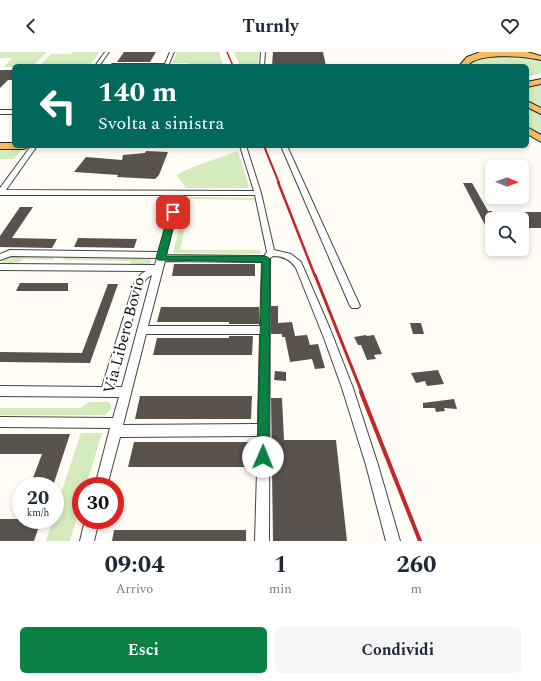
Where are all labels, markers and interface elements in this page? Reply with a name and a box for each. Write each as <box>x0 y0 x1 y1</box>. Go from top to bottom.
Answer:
text: Turnly <box>242 13 299 40</box>
icon: back <box>20 15 42 37</box>
icon: heart <box>499 15 521 37</box>
text: 140 m <box>98 71 177 114</box>
icon: left <box>32 80 84 132</box>
text: Svolta a sinistra <box>98 110 224 137</box>
north arrow <box>485 160 529 204</box>
map controls <box>485 160 529 256</box>
pin <box>156 195 190 229</box>
icon: arrive <box>162 201 184 223</box>
button: search <box>485 212 529 256</box>
street label: Via Libero Bovio <box>97 274 151 396</box>
position arrow <box>242 436 284 478</box>
speed limit sign: 30 <box>72 477 124 529</box>
text: 20 <box>27 483 49 513</box>
text: km/h <box>27 505 49 521</box>
text: 09:04 <box>104 547 165 583</box>
text: 1 <box>274 547 287 583</box>
text: 260 <box>396 547 437 583</box>
text: Arrivo <box>116 579 153 599</box>
text: min <box>269 579 292 599</box>
text: m <box>411 579 422 599</box>
button: Esci <box>20 627 267 673</box>
button: Condividi <box>275 627 521 673</box>

